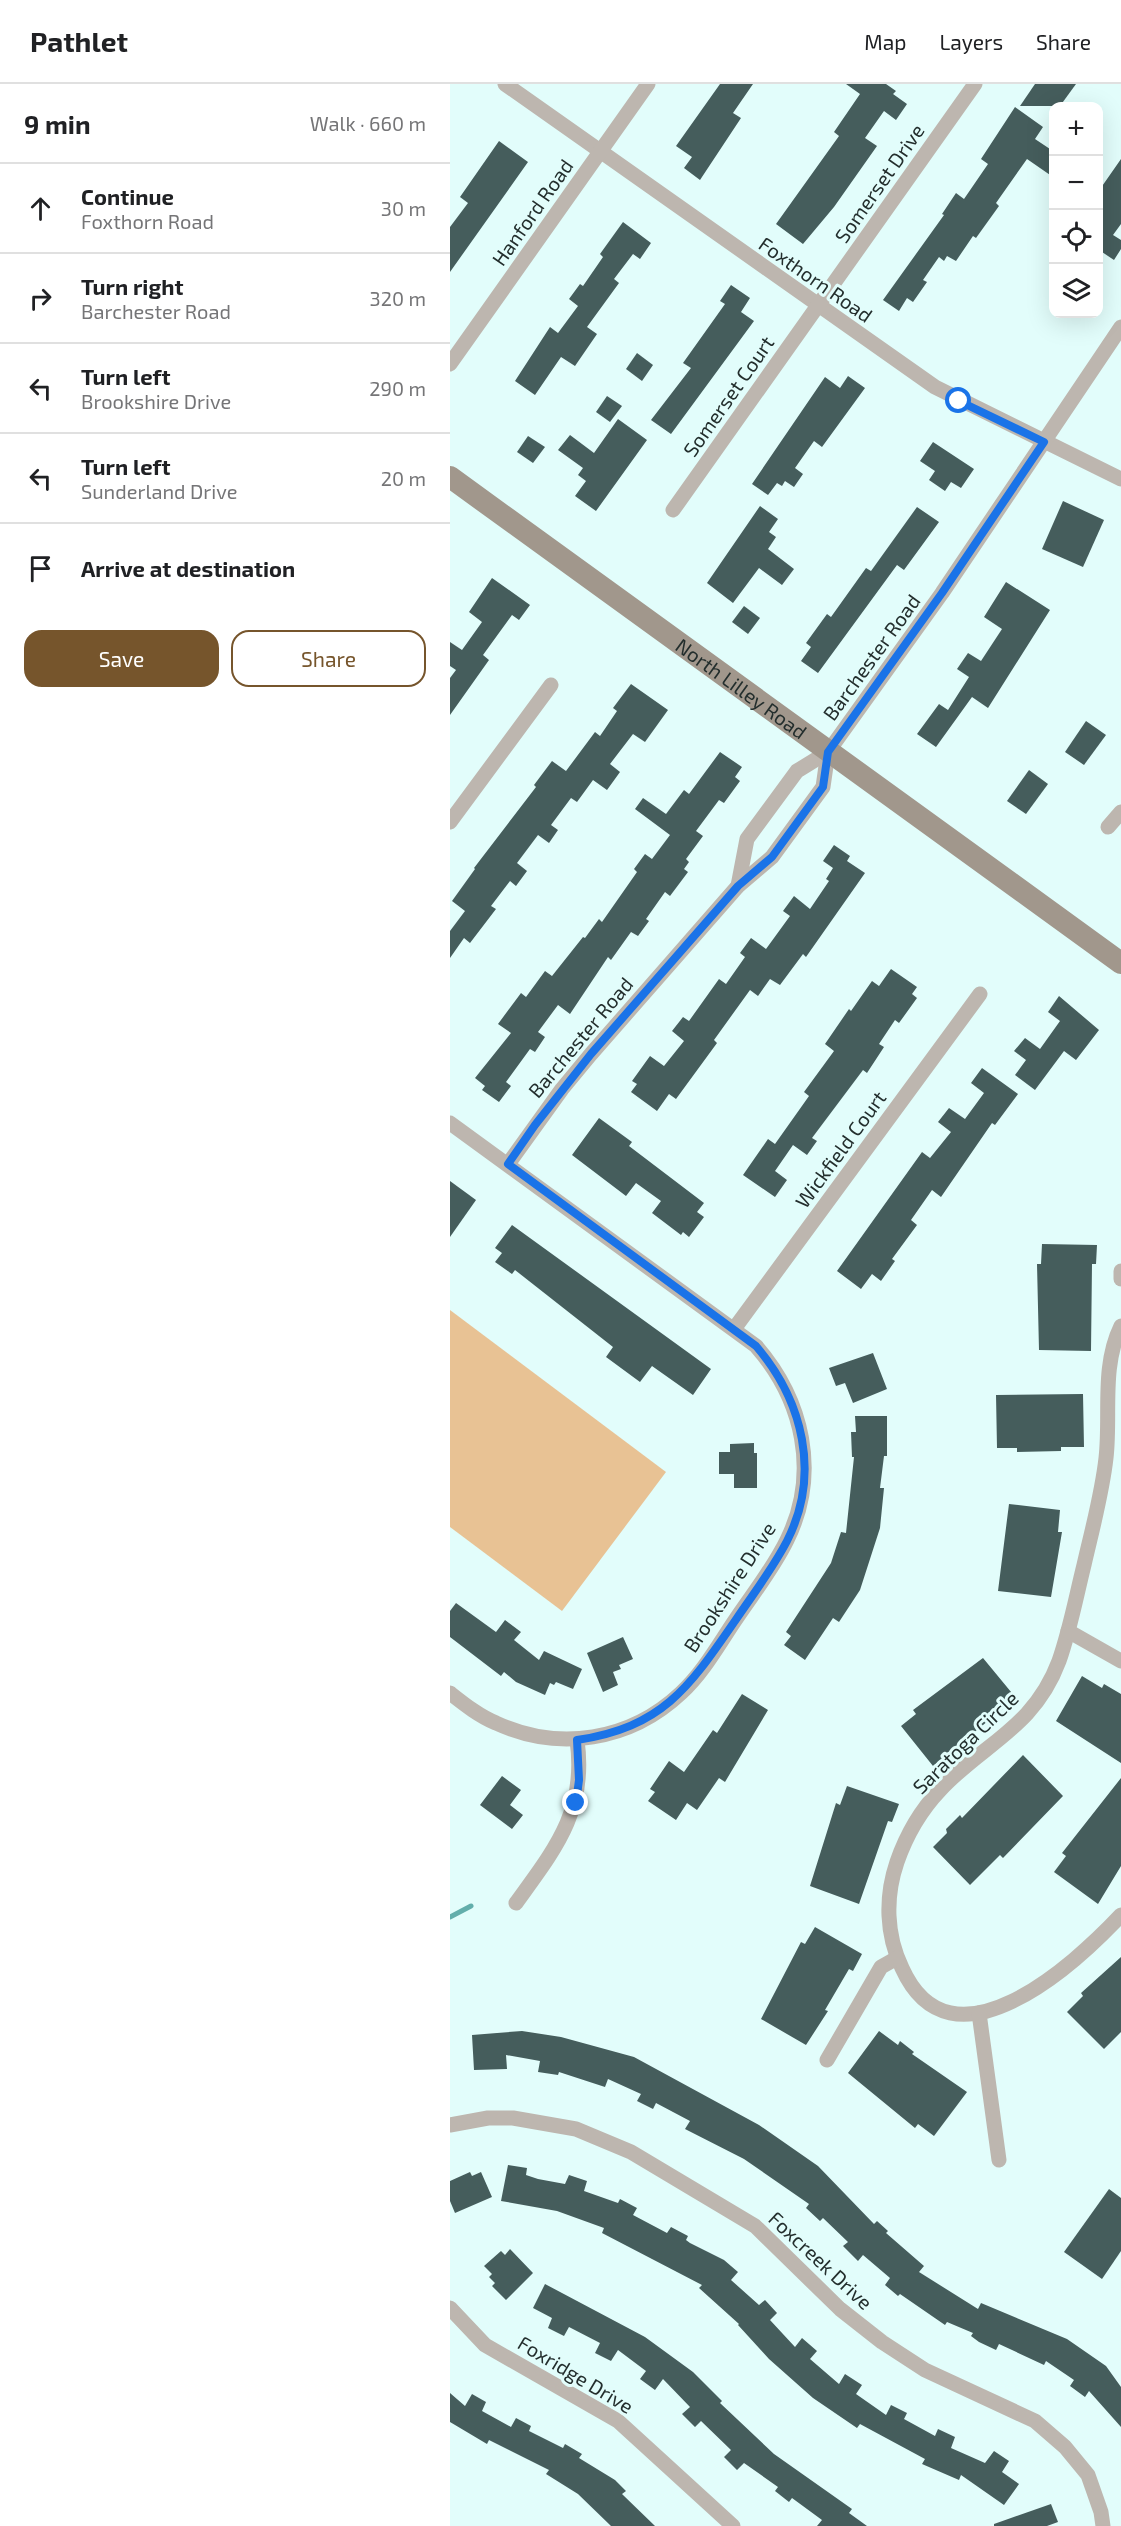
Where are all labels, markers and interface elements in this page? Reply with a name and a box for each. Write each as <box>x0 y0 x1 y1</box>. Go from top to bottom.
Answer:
text: Pathlet <box>30 24 128 58</box>
text: Map <box>864 29 906 54</box>
text: Layers <box>939 29 1003 54</box>
text: Share <box>1036 29 1091 54</box>
map controls <box>1049 102 1103 318</box>
button: + <box>1049 102 1103 156</box>
text: 9 min <box>24 108 91 139</box>
text: Walk · 660 m <box>310 111 426 135</box>
street label: Somerset Drive <box>829 119 929 247</box>
street label: Hanford Road <box>486 154 578 270</box>
button: − <box>1049 156 1103 210</box>
text: Continue <box>81 183 174 209</box>
icon: ahead <box>24 192 57 225</box>
text: 30 m <box>381 196 426 220</box>
text: Foxthorn Road <box>81 209 214 233</box>
button: locate <box>1049 210 1103 264</box>
street label: Foxthorn Road <box>755 231 877 327</box>
button: layers <box>1049 264 1103 318</box>
text: Turn right <box>81 273 183 299</box>
icon: right <box>24 282 57 315</box>
text: 320 m <box>370 286 426 310</box>
text: Barchester Road <box>81 299 231 323</box>
street label: Somerset Court <box>678 331 779 461</box>
text: Turn left <box>81 363 170 389</box>
icon: left <box>24 372 57 405</box>
text: 290 m <box>369 376 426 400</box>
route start <box>945 387 971 413</box>
text: Brookshire Drive <box>81 389 231 413</box>
text: Turn left <box>81 453 170 479</box>
icon: left <box>24 462 57 495</box>
text: 20 m <box>381 466 426 490</box>
text: Sunderland Drive <box>81 479 237 503</box>
icon: arrive <box>24 552 57 585</box>
text: Arrive at destination <box>81 555 295 581</box>
street label: Barchester Road <box>817 589 925 725</box>
button: Save <box>24 630 219 687</box>
button: Share <box>231 630 426 687</box>
street label: North Lilley Road <box>671 633 812 744</box>
street label: Barchester Road <box>523 972 637 1102</box>
street label: Wickfield Court <box>790 1086 891 1212</box>
street label: Brookshire Drive <box>678 1517 780 1657</box>
street label: Saratoga Circle <box>907 1686 1023 1798</box>
route end <box>562 1789 588 1815</box>
street label: Foxcreek Drive <box>764 2206 878 2314</box>
street label: Foxridge Drive <box>514 2330 638 2418</box>

